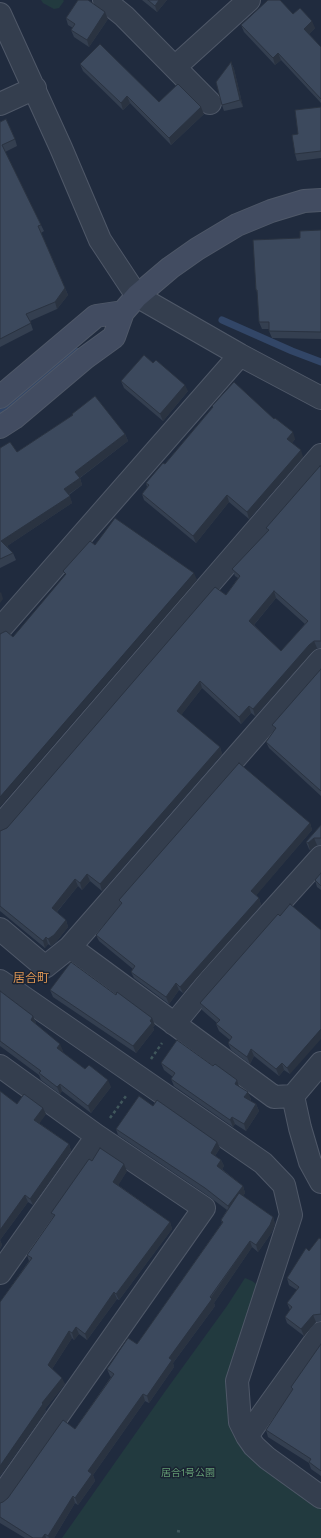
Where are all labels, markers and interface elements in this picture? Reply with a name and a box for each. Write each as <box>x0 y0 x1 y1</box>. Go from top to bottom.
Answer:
district label: 居合町 <box>13 971 49 985</box>
park label: 居合1号公園 <box>161 1467 215 1479</box>

